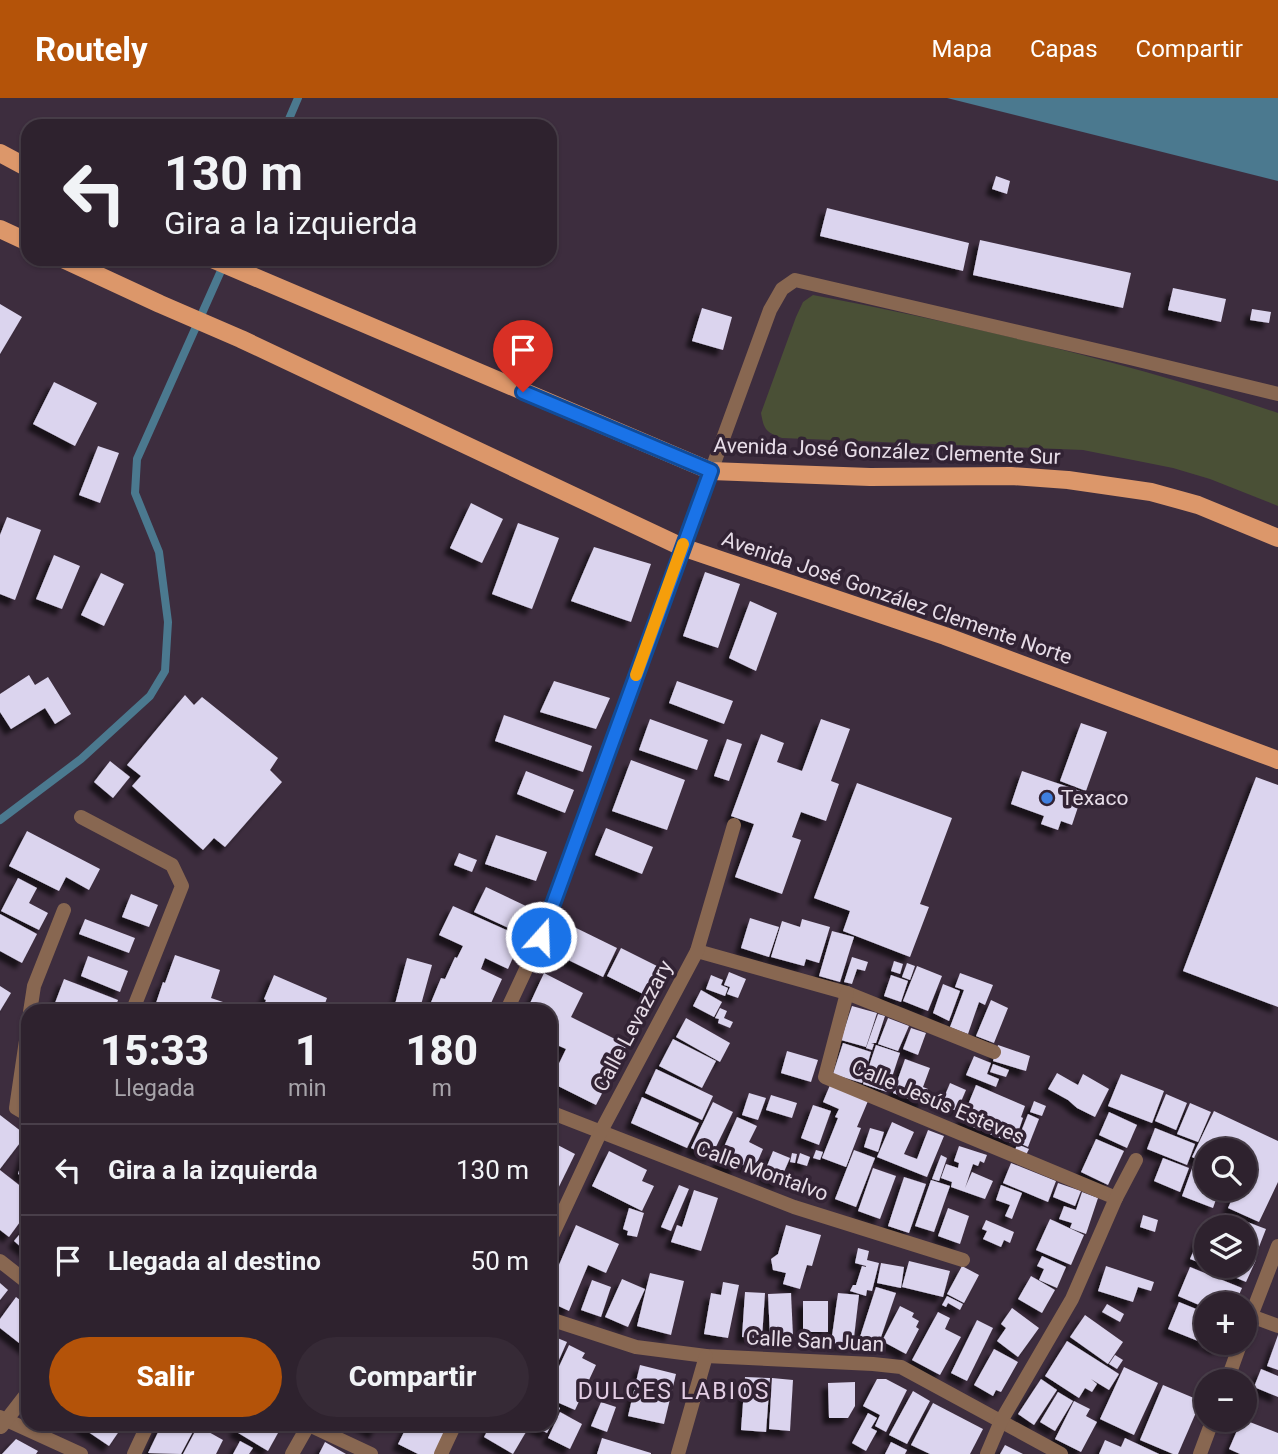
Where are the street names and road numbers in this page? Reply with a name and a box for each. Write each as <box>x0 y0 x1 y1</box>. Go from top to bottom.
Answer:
street label: Avenida José González Clemente Sur <box>713 433 1061 469</box>
street label: Avenida José González Clemente Norte <box>719 527 1075 669</box>
street label: Calle Levazzary <box>588 956 678 1096</box>
street label: Calle Jesús Esteves <box>848 1055 1028 1149</box>
street label: Calle Montalvo <box>693 1136 831 1206</box>
street label: Calle San Juan <box>745 1325 885 1357</box>

